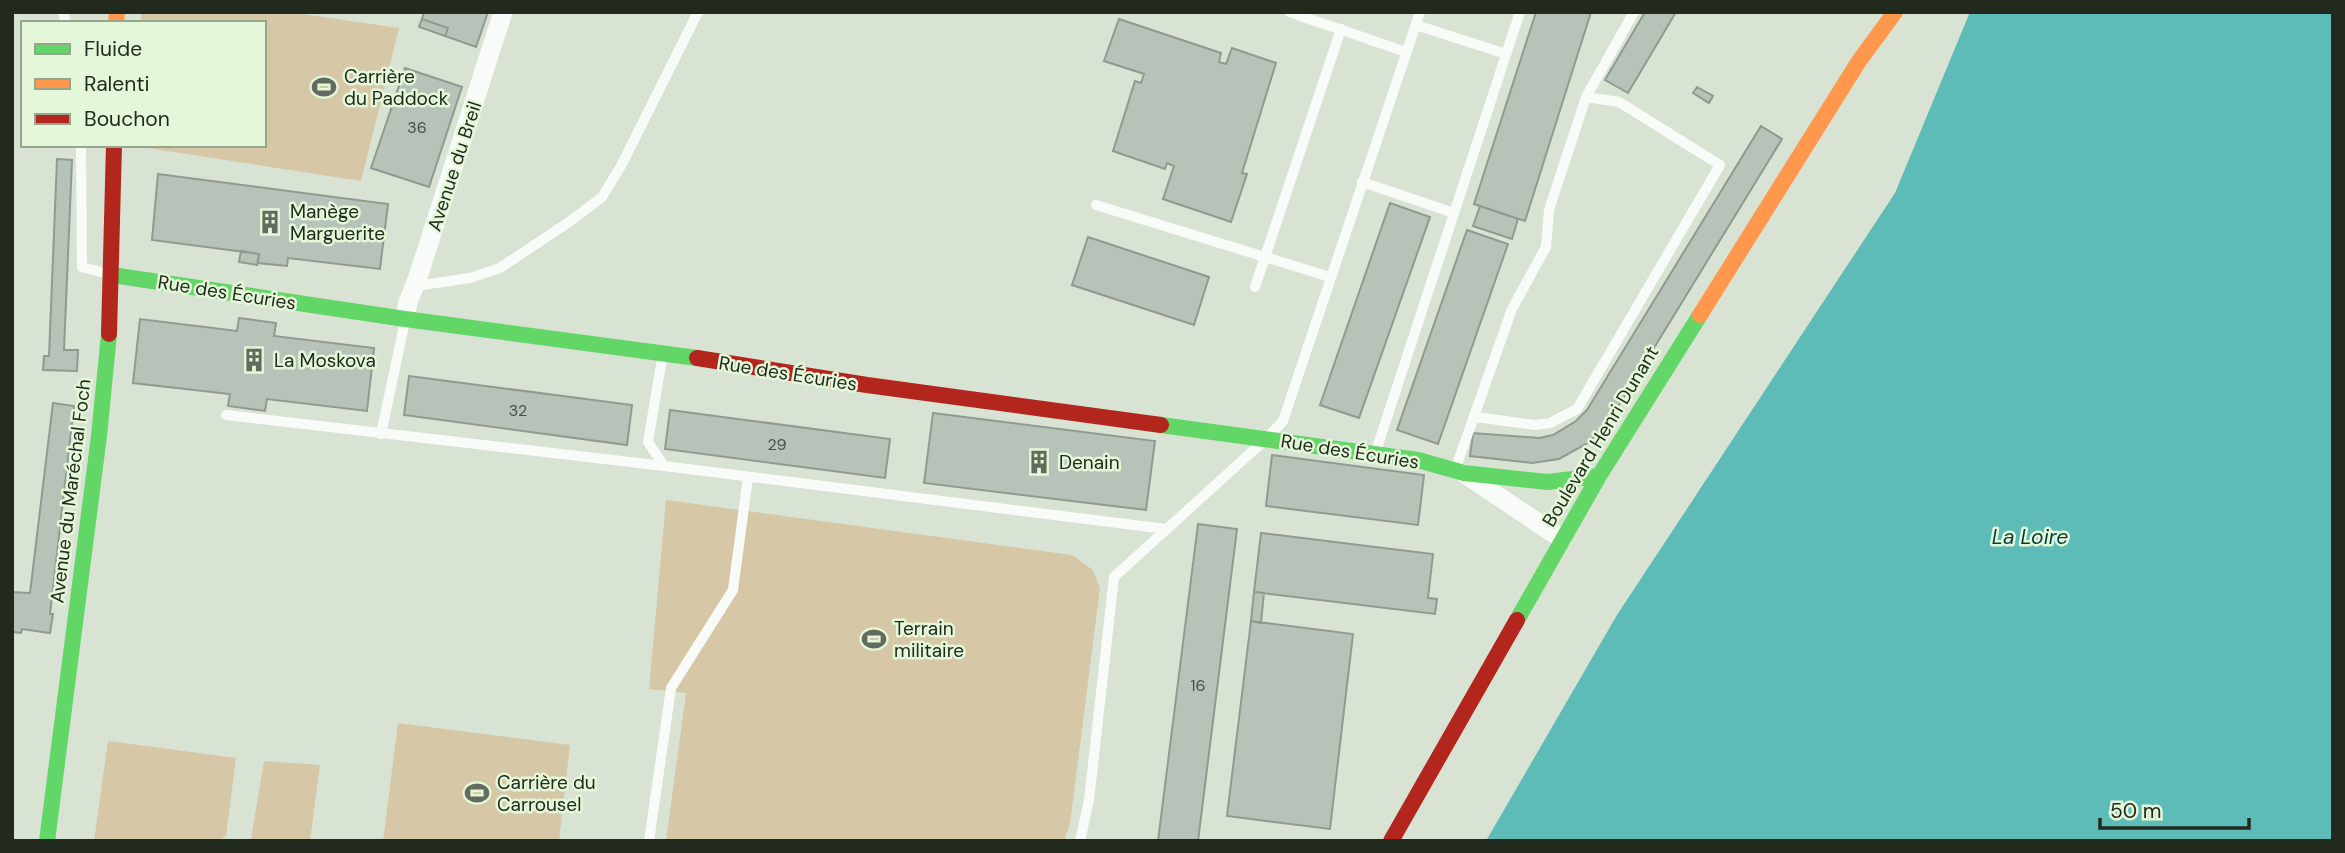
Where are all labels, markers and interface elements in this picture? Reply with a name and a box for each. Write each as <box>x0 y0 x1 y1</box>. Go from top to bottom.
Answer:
legend <box>21 21 266 147</box>
text: Fluide <box>84 35 142 63</box>
place label: Carrière du Paddock <box>344 64 449 111</box>
text: Ralenti <box>84 70 150 98</box>
sports icon: Carrière du Paddock <box>310 73 338 101</box>
street label: Avenue du Breil <box>422 98 487 234</box>
text: Bouchon <box>84 105 170 133</box>
house number: 36 <box>407 117 427 138</box>
place label: Manège Marguerite <box>290 199 385 246</box>
building icon: Manège Marguerite <box>256 208 284 236</box>
street label: Rue des Écuries <box>156 269 298 316</box>
street label: Boulevard Henri Dunant <box>1537 341 1664 531</box>
building icon: La Moskova <box>240 346 268 374</box>
place label: La Moskova <box>274 348 376 373</box>
street label: Rue des Écuries <box>717 350 859 397</box>
street label: Avenue du Maréchal Foch <box>44 378 97 604</box>
house number: 32 <box>509 400 527 421</box>
street label: Rue des Écuries <box>1279 428 1421 475</box>
house number: 29 <box>767 434 787 455</box>
building icon: Denain <box>1025 448 1053 476</box>
place label: Denain <box>1059 450 1120 475</box>
water label: La Loire <box>1992 523 2068 551</box>
place label: Terrain militaire <box>894 616 964 663</box>
sports icon: Terrain militaire <box>860 625 888 653</box>
house number: 16 <box>1190 675 1206 696</box>
place label: Carrière du Carrousel <box>497 770 596 817</box>
sports icon: Carrière du Carrousel <box>463 779 491 807</box>
scale bar <box>2100 786 2249 830</box>
text: 50 m <box>2110 797 2161 825</box>

